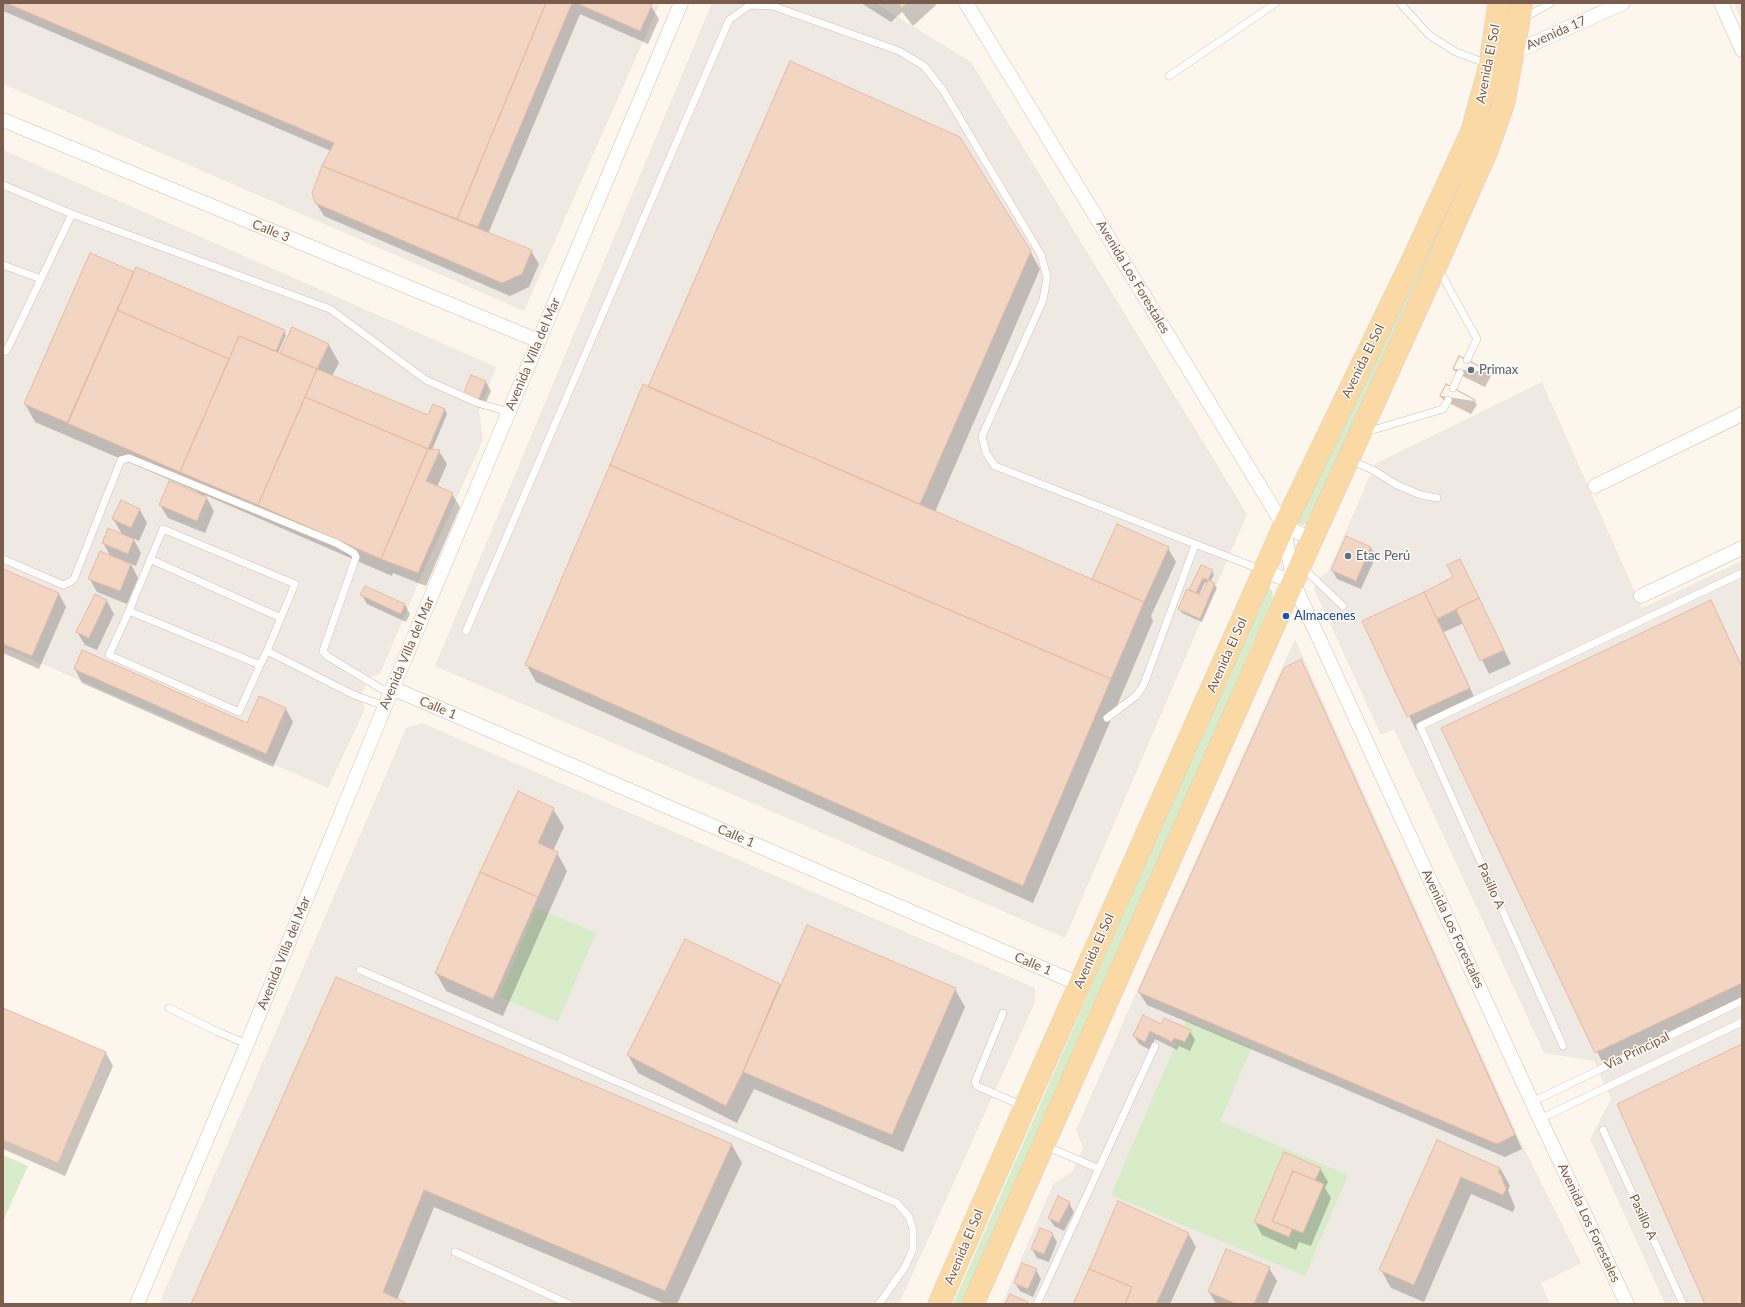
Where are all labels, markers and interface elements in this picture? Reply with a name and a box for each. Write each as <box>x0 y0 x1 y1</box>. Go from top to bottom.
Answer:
street label: Avenida 17 <box>1524 13 1588 53</box>
street label: Avenida El Sol <box>1473 23 1503 105</box>
street label: Calle 3 <box>250 216 292 246</box>
street label: Avenida Los Forestales <box>1093 218 1173 336</box>
street label: Avenida Villa del Mar <box>502 295 564 413</box>
street label: Avenida El Sol <box>1338 321 1388 401</box>
place label: Primax <box>1479 362 1518 378</box>
marker: Primax <box>1466 365 1476 375</box>
place label: Etac Perú <box>1356 548 1410 564</box>
marker: Etac Perú <box>1343 551 1353 561</box>
street label: Avenida Villa del Mar <box>376 594 438 712</box>
place label: Almacenes <box>1294 608 1356 624</box>
marker: Almacenes <box>1281 611 1291 621</box>
street label: Avenida El Sol <box>1204 615 1250 695</box>
street label: Calle 1 <box>417 693 459 723</box>
street label: Calle 1 <box>715 821 757 851</box>
street label: Pasillo A <box>1474 861 1508 911</box>
street label: Avenida Los Forestales <box>1419 867 1487 991</box>
street label: Avenida Villa del Mar <box>254 894 314 1012</box>
street label: Avenida El Sol <box>1071 911 1117 991</box>
street label: Calle 1 <box>1012 949 1054 979</box>
street label: Vía Principal <box>1602 1029 1672 1073</box>
street label: Avenida Los Forestales <box>1555 1161 1623 1285</box>
street label: Pasillo A <box>1626 1192 1660 1242</box>
street label: Avenida El Sol <box>941 1207 987 1287</box>

